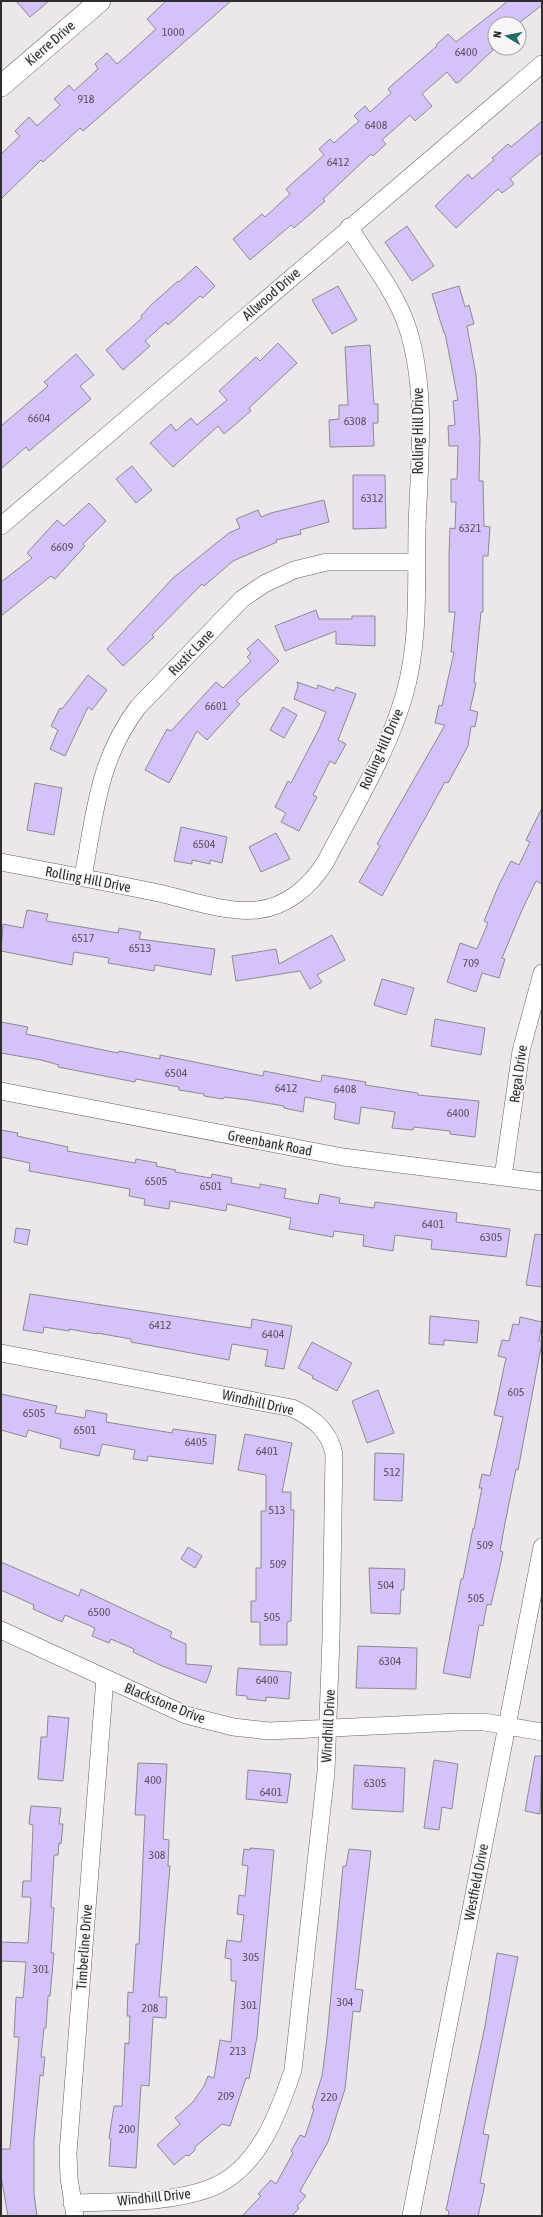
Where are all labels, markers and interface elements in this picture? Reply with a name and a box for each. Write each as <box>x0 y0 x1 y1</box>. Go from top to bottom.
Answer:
north arrow <box>487 16 527 56</box>
street label: Kierre Drive <box>22 17 78 69</box>
house number: 1000 <box>162 25 185 39</box>
text: N <box>491 30 504 39</box>
house number: 6400 <box>455 45 478 59</box>
house number: 918 <box>78 92 95 106</box>
house number: 6408 <box>365 118 388 132</box>
house number: 6412 <box>327 155 349 169</box>
street label: Allwood Drive <box>239 265 303 323</box>
street label: Rolling Hill Drive <box>410 388 426 474</box>
house number: 6604 <box>28 411 51 425</box>
house number: 6308 <box>344 414 367 428</box>
house number: 6312 <box>361 491 383 505</box>
house number: 6321 <box>459 521 482 535</box>
house number: 6609 <box>51 540 74 554</box>
street label: Rustic Lane <box>165 626 217 678</box>
house number: 6601 <box>205 699 228 713</box>
street label: Rolling Hill Drive <box>356 706 406 792</box>
house number: 6504 <box>193 837 216 851</box>
street label: Rolling Hill Drive <box>44 863 132 895</box>
house number: 6517 <box>72 931 95 945</box>
house number: 6513 <box>129 941 151 955</box>
house number: 709 <box>463 956 480 970</box>
street label: Regal Drive <box>506 1044 530 1104</box>
house number: 6504 <box>165 1066 188 1080</box>
house number: 6412 <box>275 1081 297 1095</box>
house number: 6408 <box>334 1082 357 1096</box>
house number: 6400 <box>447 1106 470 1120</box>
street label: Greenbank Road <box>226 1127 314 1159</box>
house number: 6505 <box>145 1174 167 1188</box>
house number: 6501 <box>200 1179 223 1193</box>
house number: 6401 <box>422 1217 445 1231</box>
house number: 6305 <box>480 1230 502 1244</box>
house number: 6412 <box>149 1318 171 1332</box>
house number: 6404 <box>262 1327 285 1341</box>
house number: 605 <box>508 1385 524 1399</box>
street label: Windhill Drive <box>220 1386 296 1418</box>
house number: 6505 <box>23 1406 45 1420</box>
house number: 6501 <box>74 1423 97 1437</box>
house number: 6405 <box>185 1435 207 1449</box>
house number: 6401 <box>256 1444 279 1458</box>
house number: 512 <box>384 1465 400 1479</box>
house number: 513 <box>269 1503 285 1517</box>
house number: 509 <box>477 1538 494 1552</box>
house number: 509 <box>270 1557 287 1571</box>
house number: 504 <box>378 1578 395 1592</box>
house number: 505 <box>468 1591 484 1605</box>
house number: 6500 <box>88 1605 111 1619</box>
house number: 505 <box>264 1610 280 1624</box>
house number: 6304 <box>379 1654 402 1668</box>
house number: 6400 <box>256 1673 279 1687</box>
street label: Blackstone Drive <box>122 1680 208 1726</box>
street label: Windhill Drive <box>318 1689 338 1763</box>
house number: 400 <box>145 1773 162 1787</box>
house number: 6305 <box>364 1776 386 1790</box>
house number: 6401 <box>260 1785 283 1799</box>
street label: Westfield Drive <box>461 1842 491 1922</box>
house number: 308 <box>149 1848 166 1862</box>
street label: Timberline Drive <box>73 1904 95 1990</box>
house number: 305 <box>243 1950 259 1964</box>
house number: 301 <box>33 1962 50 1976</box>
house number: 304 <box>337 1995 354 2009</box>
house number: 301 <box>241 1998 258 2012</box>
house number: 208 <box>142 2001 159 2015</box>
house number: 213 <box>230 2044 246 2058</box>
house number: 209 <box>218 2089 235 2103</box>
house number: 220 <box>321 2090 338 2104</box>
house number: 200 <box>119 2122 136 2136</box>
street label: Windhill Drive <box>117 2185 191 2209</box>

